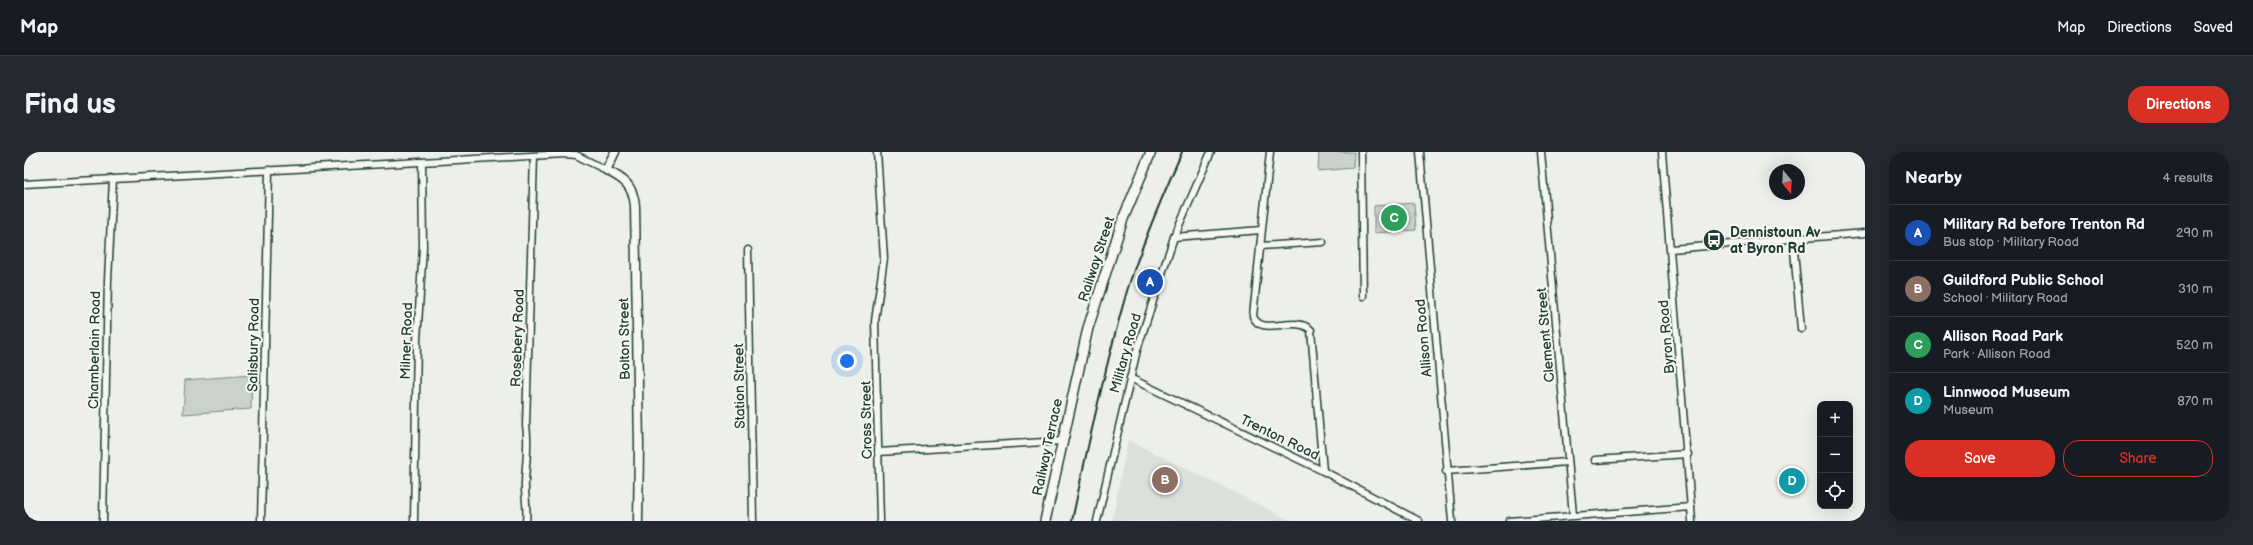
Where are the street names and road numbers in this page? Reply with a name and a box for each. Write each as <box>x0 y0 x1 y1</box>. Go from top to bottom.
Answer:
street label: Railway Street <box>1075 214 1119 304</box>
street label: Clement Street <box>1533 286 1558 383</box>
street label: Rosebery Road <box>507 289 528 387</box>
street label: Chamberlain Road <box>85 291 104 409</box>
street label: Bolton Street <box>615 297 634 380</box>
street label: Salisbury Road <box>244 298 263 392</box>
street label: Allison Road <box>1412 298 1435 378</box>
street label: Byron Road <box>1655 299 1678 375</box>
street label: Milner Road <box>397 302 416 380</box>
street label: Military Road <box>1106 311 1145 395</box>
street label: Station Street <box>730 342 749 429</box>
street label: Cross Street <box>857 380 876 459</box>
street label: Railway Terrace <box>1029 397 1066 497</box>
street label: Trenton Road <box>1237 411 1322 464</box>

